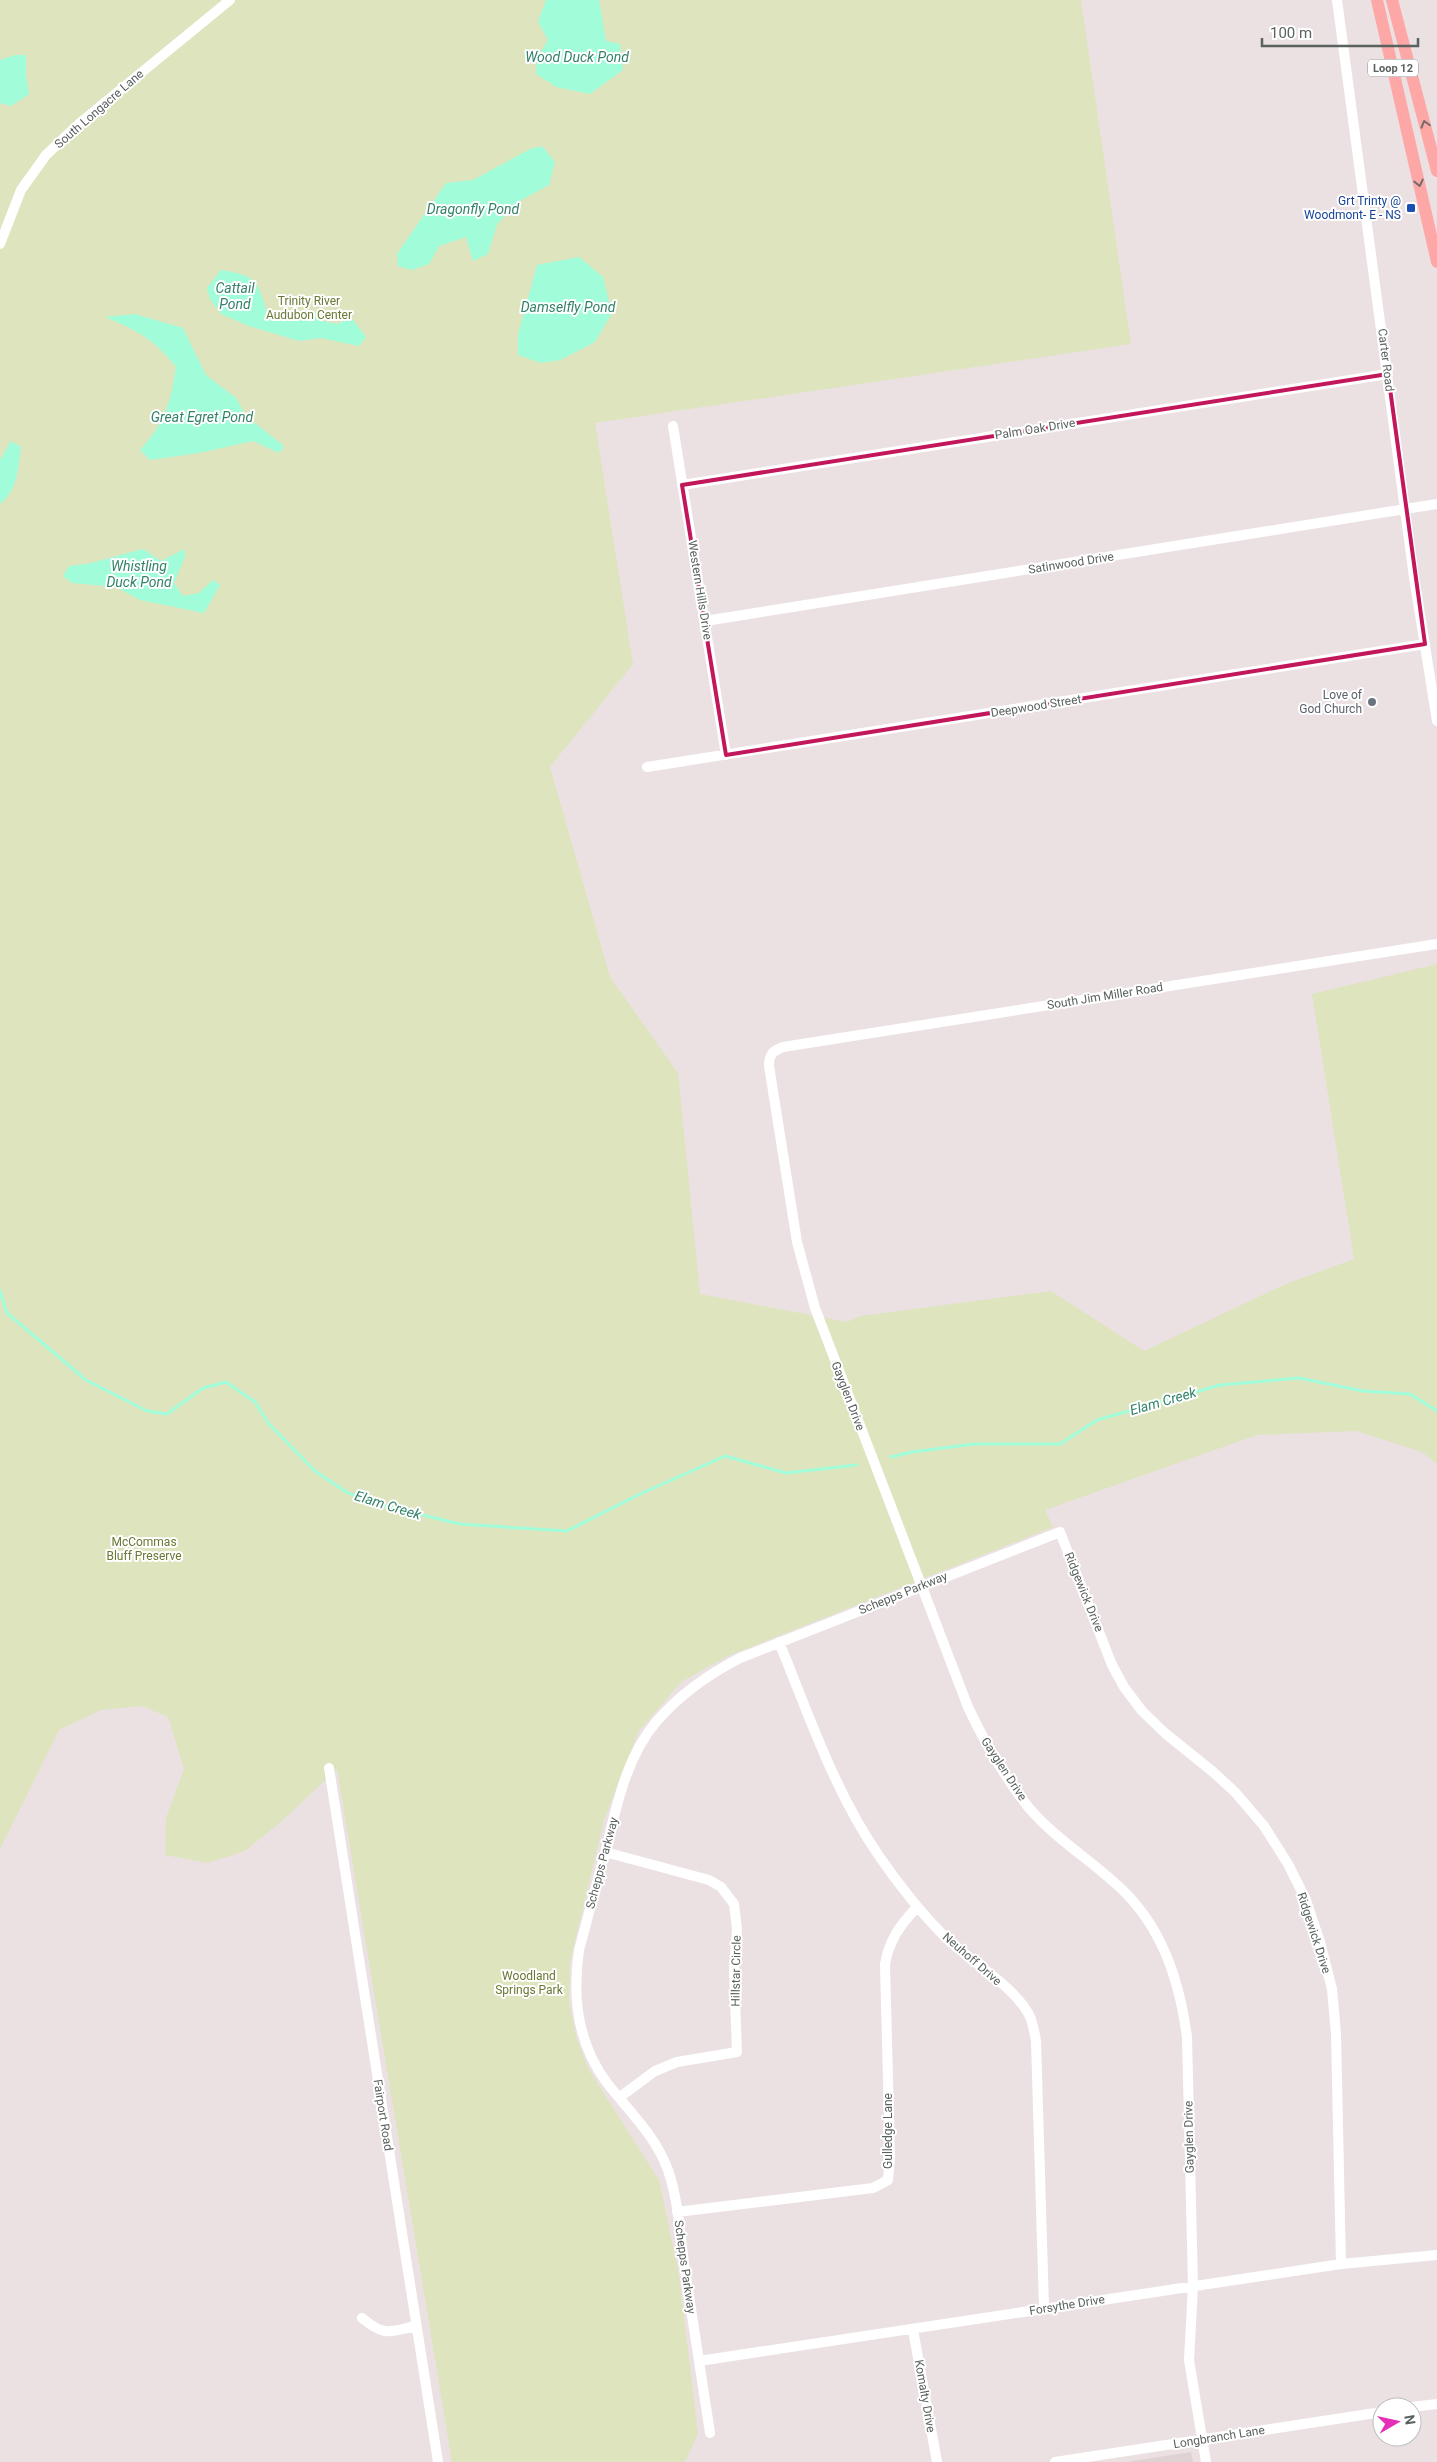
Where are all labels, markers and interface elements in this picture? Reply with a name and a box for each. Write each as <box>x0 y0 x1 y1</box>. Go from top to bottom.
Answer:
scale bar <box>1262 15 1418 47</box>
text: 100 m <box>1270 24 1312 42</box>
water label: Wood Duck Pond <box>525 49 629 65</box>
road number: Loop 12 <box>1368 59 1418 76</box>
street label: South Longacre Lane <box>52 67 146 151</box>
one-way arrow <box>1421 121 1431 129</box>
one-way arrow <box>1413 179 1424 188</box>
place label: Grt Trinty @ Woodmont- E - NS <box>1304 194 1401 222</box>
water label: Dragonfly Pond <box>427 201 520 217</box>
marker: Grt Trinty @ Woodmont- E - NS <box>1405 202 1417 214</box>
water label: Cattail Pond <box>215 280 255 312</box>
park label: Trinity River Audubon Center <box>266 294 352 322</box>
water label: Damselfly Pond <box>521 299 616 315</box>
street label: Carter Road <box>1375 328 1397 392</box>
water label: Great Egret Pond <box>151 409 254 425</box>
street label: Palm Oak Drive <box>994 416 1076 442</box>
street label: Western Hills Drive <box>685 539 715 641</box>
street label: Satinwood Drive <box>1027 549 1115 577</box>
water label: Whistling Duck Pond <box>106 558 172 590</box>
place label: Love of God Church <box>1299 688 1363 716</box>
street label: Deepwood Street <box>990 692 1082 720</box>
marker: Love of God Church <box>1366 696 1378 708</box>
street label: South Jim Miller Road <box>1046 980 1164 1012</box>
street label: Gayglen Drive <box>828 1360 868 1432</box>
water label: Elam Creek <box>1128 1384 1199 1418</box>
water label: Elam Creek <box>353 1487 424 1523</box>
park label: McCommas Bluff Preserve <box>106 1535 182 1563</box>
street label: Ridgewick Drive <box>1062 1550 1106 1634</box>
street label: Schepps Parkway <box>857 1569 950 1617</box>
street label: Gayglen Drive <box>978 1735 1030 1803</box>
street label: Schepps Parkway <box>583 1815 621 1910</box>
street label: Ridgewick Drive <box>1294 1891 1334 1975</box>
street label: Neuhoff Drive <box>940 1930 1004 1988</box>
street label: Hillstar Circle <box>728 1935 744 2007</box>
park label: Woodland Springs Park <box>495 1969 564 1997</box>
street label: Fairport Road <box>370 2078 396 2152</box>
street label: Gulledge Lane <box>881 2093 895 2169</box>
street label: Gayglen Drive <box>1181 2100 1197 2174</box>
street label: Schepps Parkway <box>672 2219 699 2315</box>
street label: Forsythe Drive <box>1028 2292 1106 2318</box>
street label: Komalty Drive <box>912 2358 938 2434</box>
north arrow <box>1372 2397 1422 2447</box>
text: N <box>1401 2414 1419 2426</box>
street label: Longbranch Lane <box>1172 2423 1266 2451</box>

